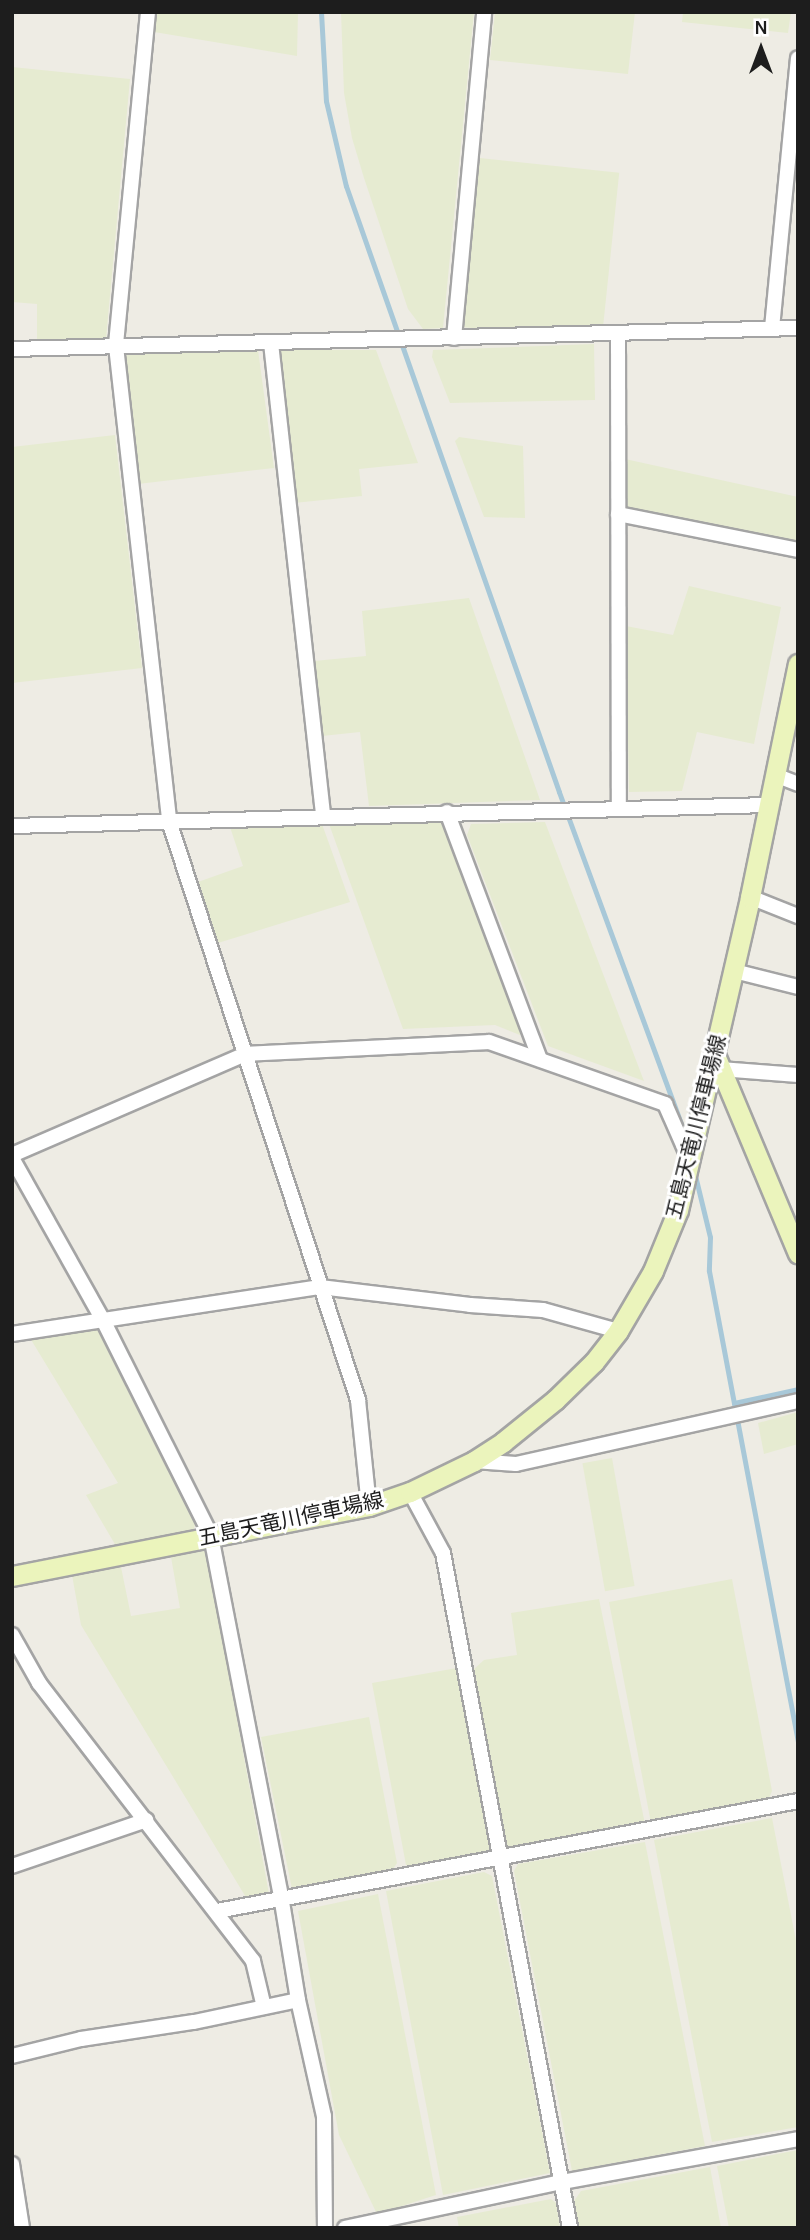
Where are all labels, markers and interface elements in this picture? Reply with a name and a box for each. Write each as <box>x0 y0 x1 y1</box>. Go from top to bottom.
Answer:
north arrow <box>726 14 796 84</box>
text: N <box>754 17 768 39</box>
street label: 五島天竜川停車場線 <box>661 1032 731 1222</box>
street label: 五島天竜川停車場線 <box>196 1487 386 1551</box>

